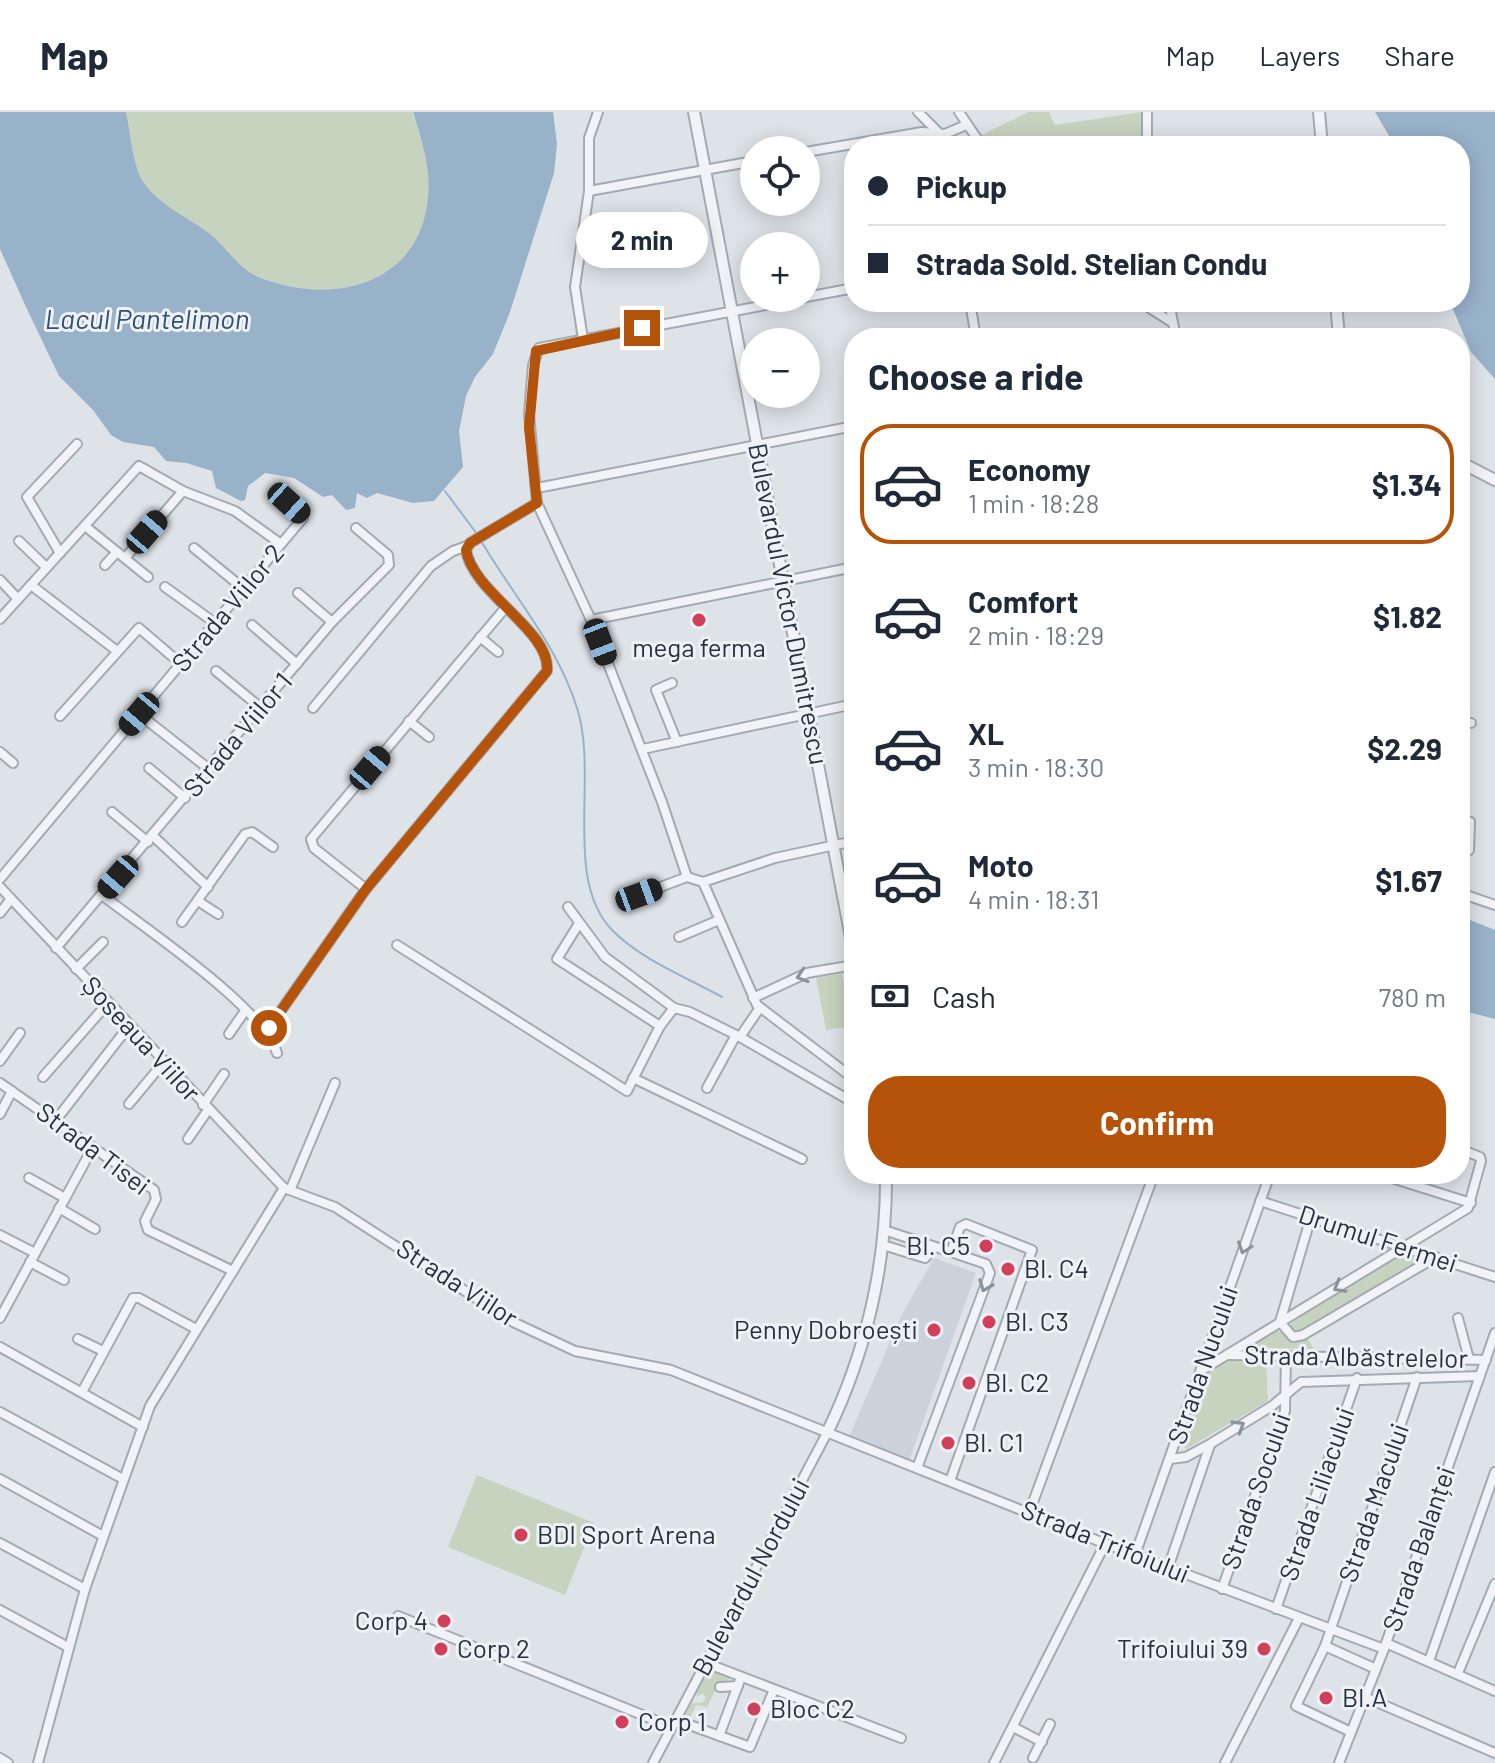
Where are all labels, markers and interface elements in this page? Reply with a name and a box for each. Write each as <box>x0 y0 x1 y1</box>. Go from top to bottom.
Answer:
text: Map <box>40 32 109 78</box>
text: Map <box>1165 38 1215 72</box>
text: Layers <box>1259 38 1340 72</box>
text: Share <box>1384 38 1455 72</box>
map controls <box>740 136 820 408</box>
button: locate <box>740 136 820 216</box>
text: Pickup <box>916 168 1007 204</box>
callout: 2 min <box>576 212 708 268</box>
text: 2 min <box>611 224 673 255</box>
button: + <box>740 232 820 312</box>
text: Strada Sold. Stelian Condu <box>916 245 1267 281</box>
water label: Lacul Pantelimon <box>45 301 249 335</box>
route end <box>624 310 660 346</box>
button: − <box>740 328 820 408</box>
text: Choose a ride <box>868 354 1084 397</box>
street label: Bulevardul Victor Dumitrescu <box>743 440 836 767</box>
icon: car <box>872 448 944 520</box>
text: Economy <box>968 451 1091 487</box>
text: $1.34 <box>1372 466 1442 502</box>
car <box>263 478 315 528</box>
text: 1 min · 18:28 <box>968 487 1099 518</box>
car <box>122 506 172 558</box>
street label: Strada Viilor 2 <box>164 537 289 677</box>
icon: car <box>872 580 944 652</box>
text: Comfort <box>968 583 1078 619</box>
text: $1.82 <box>1373 598 1442 634</box>
marker: mega ferma <box>690 611 708 629</box>
car <box>580 615 620 669</box>
text: 2 min · 18:29 <box>968 619 1104 650</box>
place label: mega ferma <box>632 631 766 662</box>
street label: Strada Viilor 1 <box>176 666 298 802</box>
car <box>114 688 164 740</box>
icon: car <box>872 712 944 784</box>
text: XL <box>968 715 1004 751</box>
text: $2.29 <box>1367 730 1442 766</box>
car <box>345 742 395 794</box>
text: 3 min · 18:30 <box>968 751 1104 782</box>
icon: car <box>872 844 944 916</box>
text: Moto <box>968 847 1034 883</box>
car <box>93 851 143 903</box>
text: $1.67 <box>1375 862 1442 898</box>
car <box>612 876 666 914</box>
text: 4 min · 18:31 <box>968 883 1099 914</box>
one-way arrow <box>795 967 809 983</box>
street label: Șoseaua Viilor <box>76 969 208 1107</box>
icon: cash <box>868 974 912 1018</box>
text: Cash <box>932 978 996 1014</box>
text: 780 m <box>1379 981 1446 1012</box>
route start <box>251 1010 287 1046</box>
button: Confirm <box>868 1076 1446 1168</box>
street label: Strada Tisei <box>31 1095 157 1201</box>
street label: Drumul Fermei <box>1295 1197 1462 1278</box>
place label: Bl. C5 <box>906 1229 970 1260</box>
street label: Strada Viilor <box>391 1231 525 1333</box>
marker: Bl. C5 <box>977 1237 995 1255</box>
one-way arrow <box>1237 1240 1253 1254</box>
place label: Bl. C4 <box>1024 1252 1089 1283</box>
marker: Bl. C4 <box>999 1260 1017 1278</box>
one-way arrow <box>1333 1277 1348 1293</box>
one-way arrow <box>978 1278 995 1292</box>
street label: Strada Nucului <box>1160 1281 1243 1448</box>
place label: Bl. C3 <box>1005 1305 1069 1336</box>
place label: Penny Dobroești <box>734 1313 918 1344</box>
marker: Bl. C3 <box>980 1313 998 1331</box>
marker: Penny Dobroești <box>925 1321 943 1339</box>
street label: Strada Albăstrelelor <box>1244 1338 1469 1373</box>
place label: Bl. C2 <box>985 1366 1049 1397</box>
marker: Bl. C2 <box>960 1374 978 1392</box>
street label: Strada Liliacului <box>1271 1403 1360 1584</box>
street label: Strada Socului <box>1213 1408 1296 1573</box>
street label: Strada Macului <box>1331 1419 1414 1586</box>
one-way arrow <box>1230 1421 1245 1436</box>
place label: Bl. C1 <box>964 1426 1024 1457</box>
marker: Bl. C1 <box>939 1434 957 1452</box>
street label: Strada Balanței <box>1375 1462 1460 1635</box>
street label: Bulevardul Nordului <box>685 1472 815 1680</box>
street label: Strada Trifoiului <box>1017 1493 1194 1588</box>
place label: BDI Sport Arena <box>537 1518 716 1549</box>
marker: BDI Sport Arena <box>512 1526 530 1544</box>
place label: Corp 4 <box>355 1604 428 1635</box>
marker: Corp 4 <box>435 1612 453 1630</box>
place label: Corp 2 <box>457 1632 530 1663</box>
place label: Trifoiului 39 <box>1117 1632 1248 1663</box>
marker: Corp 2 <box>432 1640 450 1658</box>
marker: Trifoiului 39 <box>1255 1640 1273 1658</box>
place label: Bl.A <box>1342 1681 1387 1712</box>
marker: Bl.A <box>1317 1689 1335 1707</box>
place label: Bloc C2 <box>770 1692 855 1723</box>
marker: Bloc C2 <box>745 1700 763 1718</box>
place label: Corp 1 <box>638 1705 706 1736</box>
marker: Corp 1 <box>613 1713 631 1731</box>

